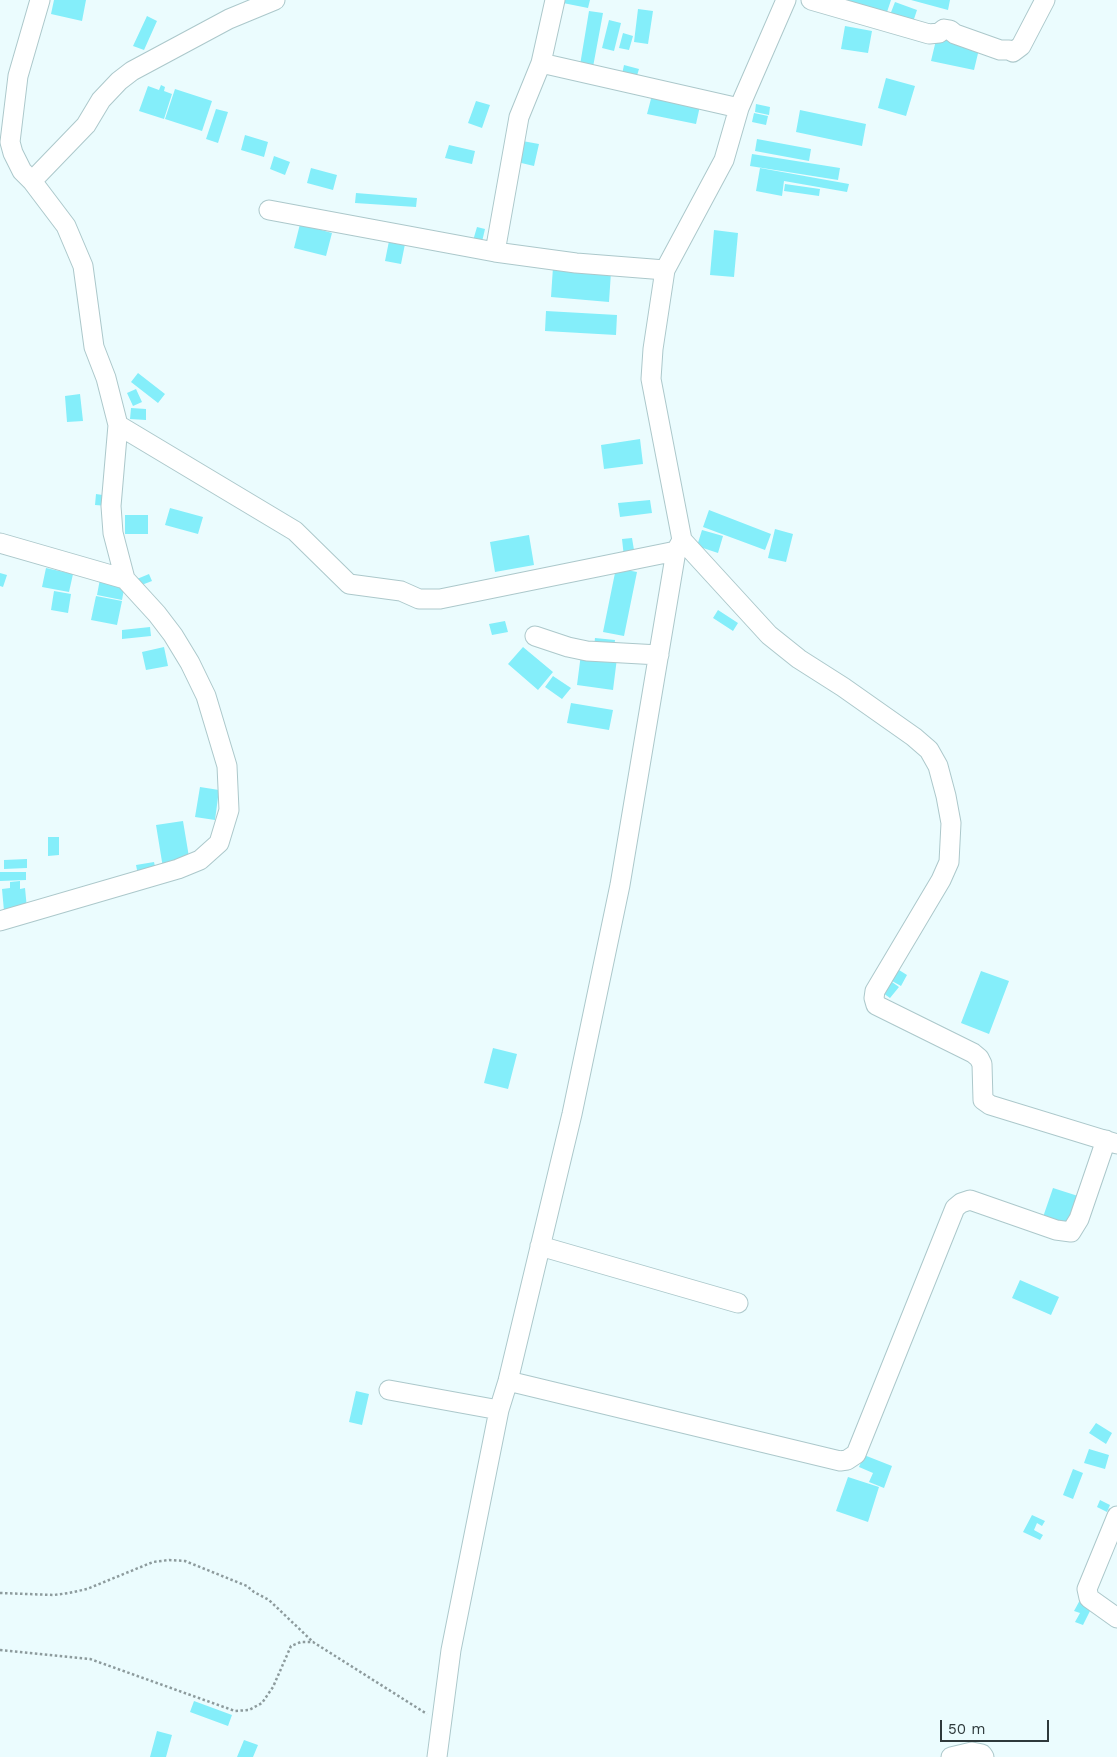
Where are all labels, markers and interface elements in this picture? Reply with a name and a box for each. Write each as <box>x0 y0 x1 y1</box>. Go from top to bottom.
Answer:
scale bar <box>942 1710 1051 1742</box>
text: 50 m <box>948 1720 985 1738</box>

